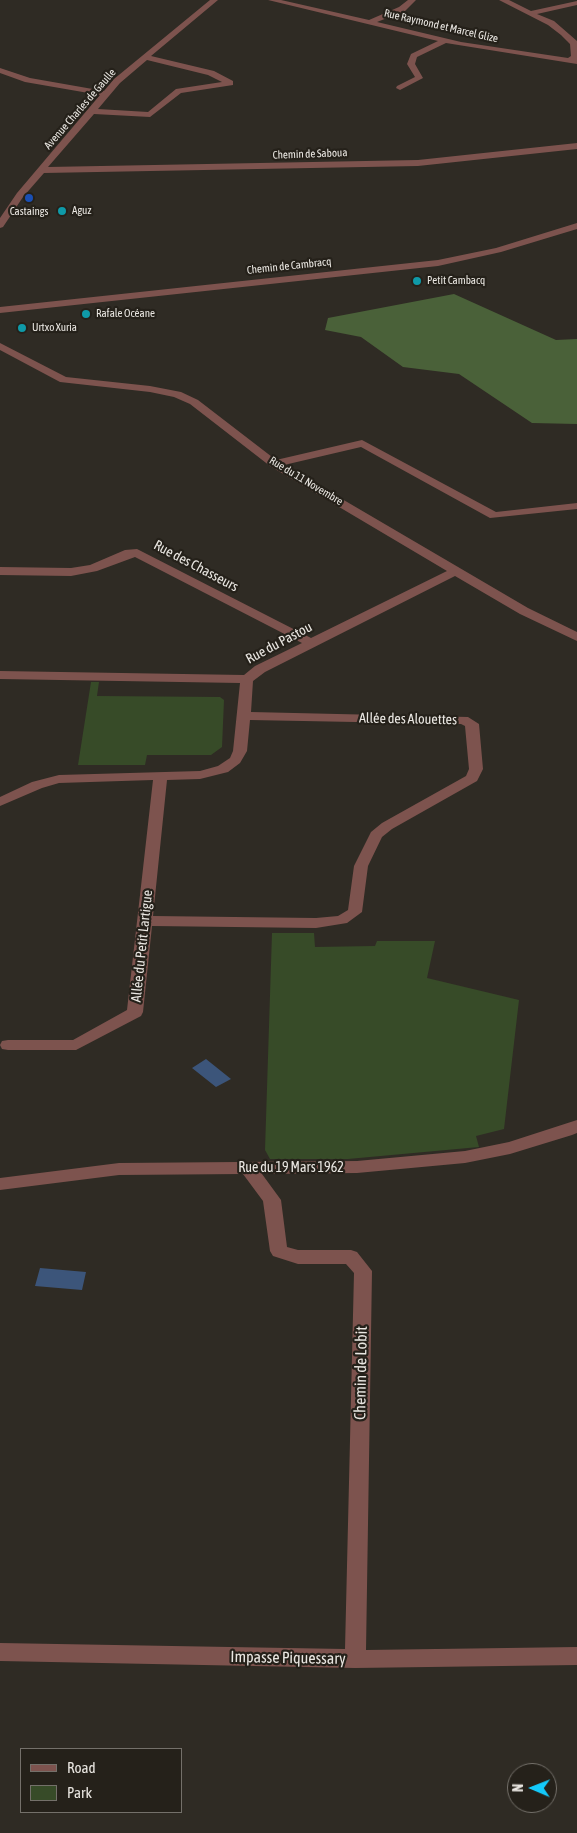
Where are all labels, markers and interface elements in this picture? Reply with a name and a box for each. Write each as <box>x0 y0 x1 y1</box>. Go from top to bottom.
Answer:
street label: Rue Raymond et Marcel Glize <box>383 6 499 46</box>
street label: Avenue Charles de Gaulle <box>41 66 119 152</box>
street label: Chemin de Saboua <box>272 146 348 162</box>
marker: Castaings <box>23 192 35 204</box>
place label: Aguz <box>72 204 91 218</box>
place label: Castaings <box>10 205 48 219</box>
marker: Aguz <box>56 205 68 217</box>
street label: Chemin de Cambracq <box>246 255 332 277</box>
place label: Petit Cambacq <box>427 274 485 288</box>
marker: Petit Cambacq <box>411 275 423 287</box>
place label: Rafale Océane <box>96 307 155 321</box>
marker: Rafale Océane <box>80 308 92 320</box>
place label: Urtxo Xuria <box>32 321 77 335</box>
marker: Urtxo Xuria <box>16 322 28 334</box>
street label: Rue du 11 Novembre <box>267 454 345 508</box>
street label: Rue des Chasseurs <box>151 537 241 595</box>
street label: Rue du Pastou <box>243 619 315 667</box>
street label: Allée des Alouettes <box>359 710 457 728</box>
street label: Allée du Petit Lartigue <box>128 889 156 1003</box>
street label: Rue du 19 Mars 1962 <box>238 1160 344 1176</box>
street label: Chemin de Lobit <box>351 1326 371 1420</box>
street label: Impasse Piquessary <box>230 1647 346 1669</box>
legend <box>20 1748 182 1813</box>
text: Road <box>67 1759 96 1776</box>
north arrow <box>507 1763 557 1813</box>
text: N <box>510 1783 526 1792</box>
text: Park <box>67 1784 92 1801</box>

